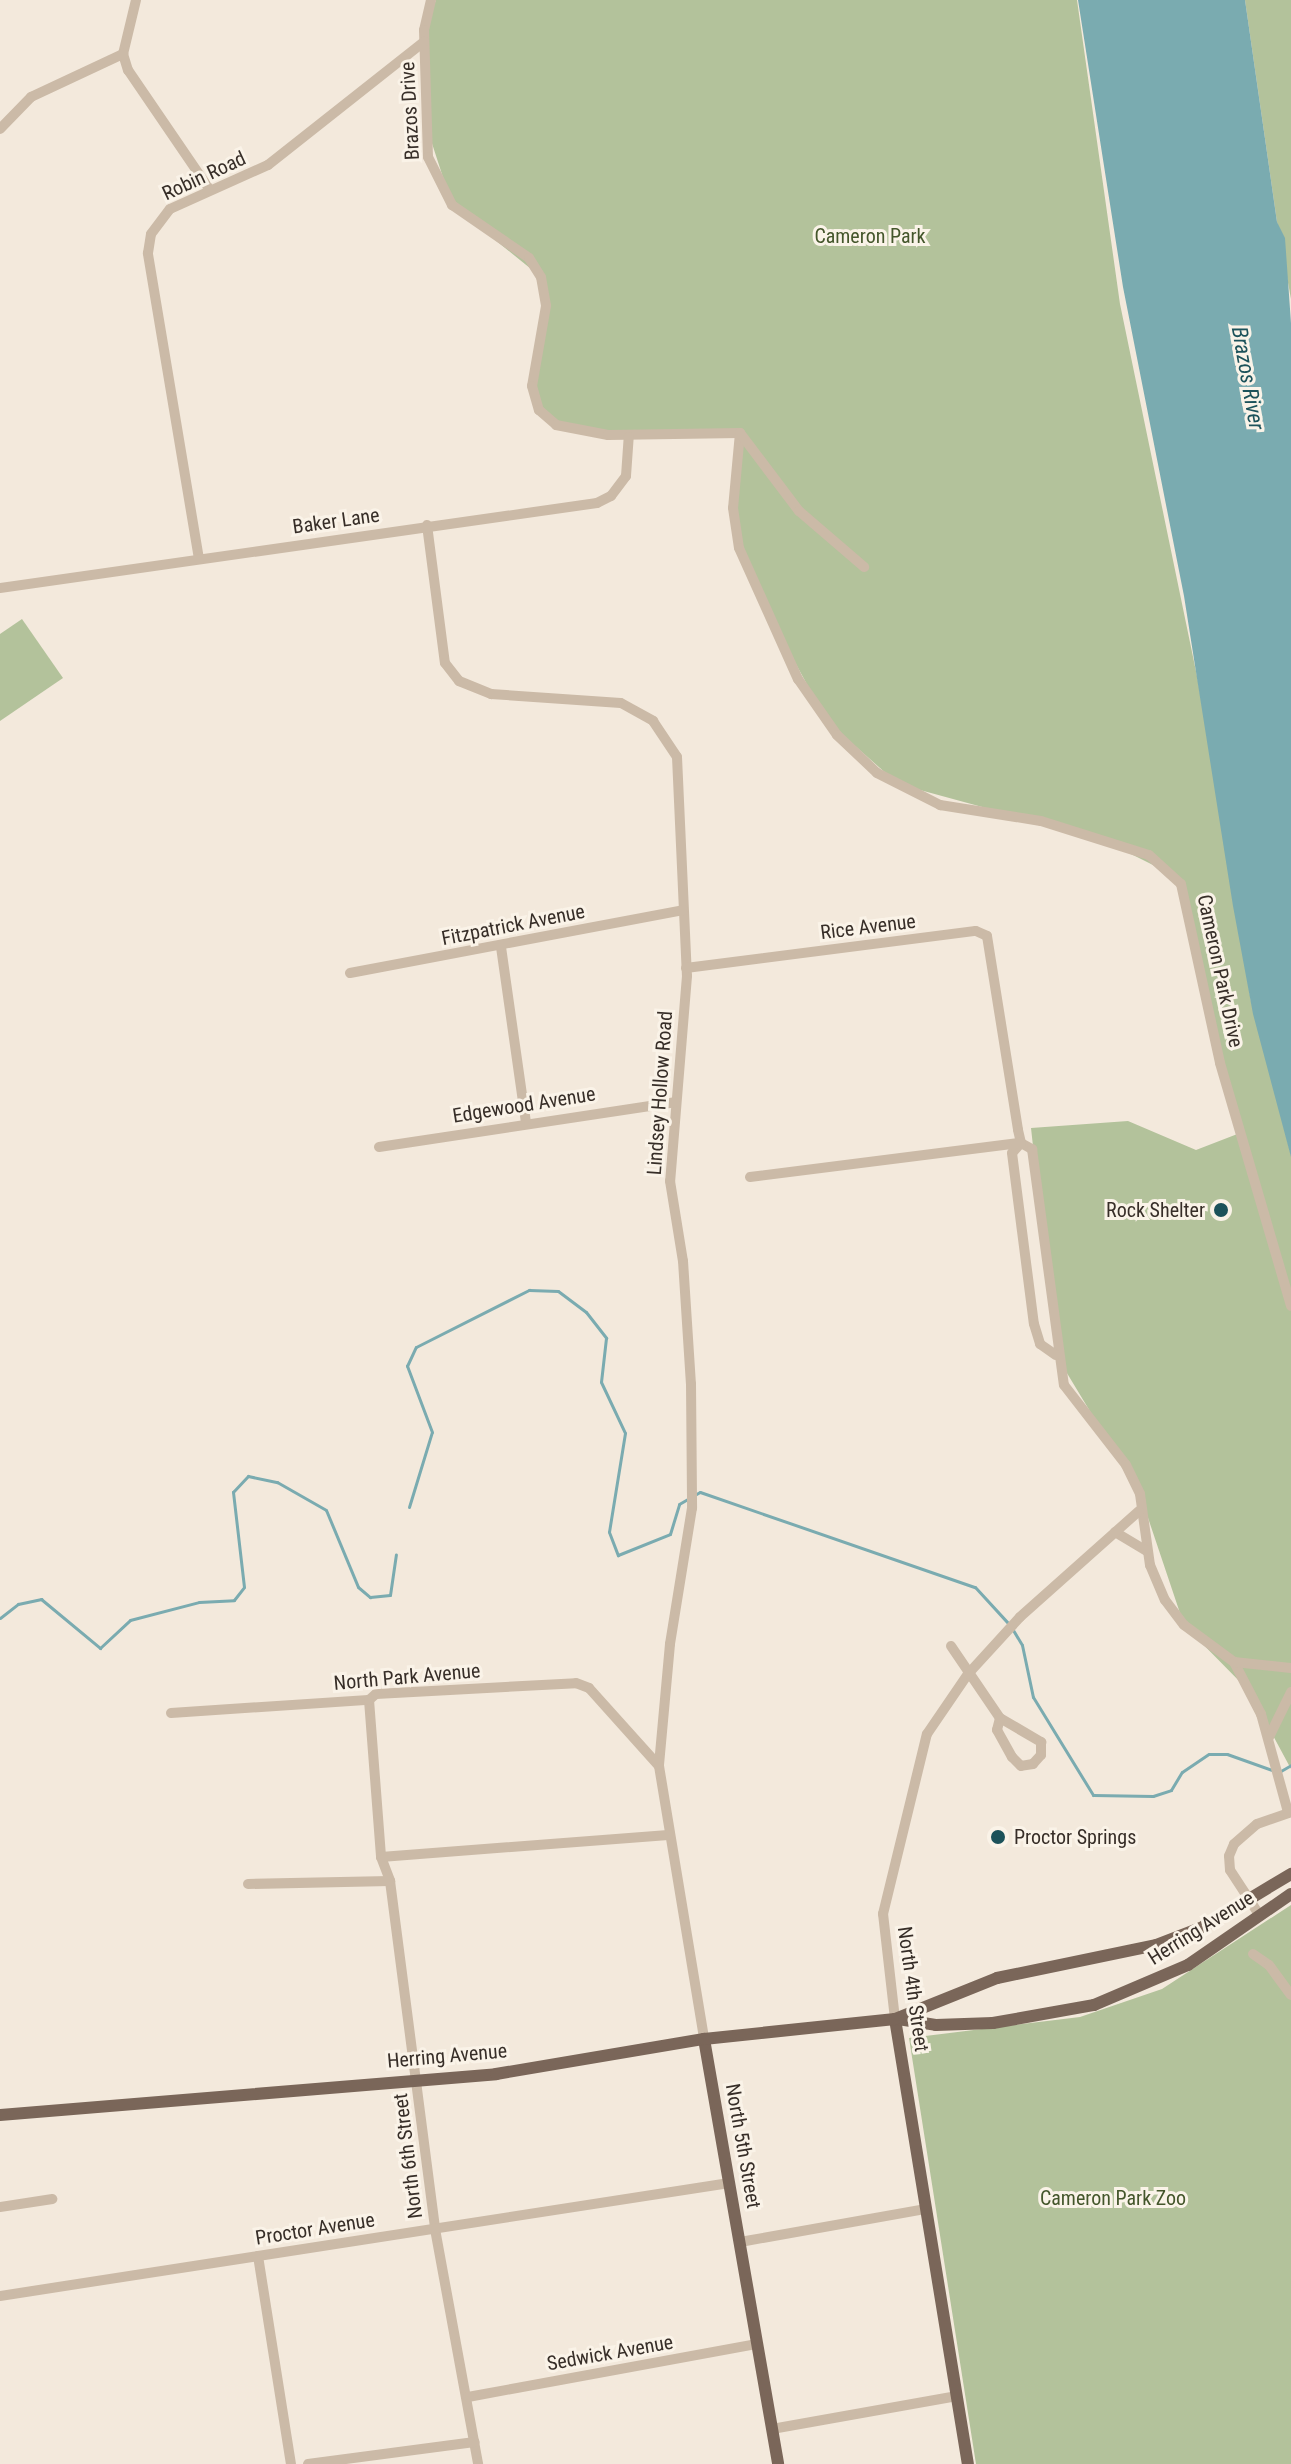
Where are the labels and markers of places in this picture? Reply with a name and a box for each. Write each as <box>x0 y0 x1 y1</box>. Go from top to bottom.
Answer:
place label: Rock Shelter <box>1106 1198 1205 1222</box>
marker: Rock Shelter <box>1212 1201 1230 1219</box>
place label: Proctor Springs <box>1014 1825 1136 1849</box>
marker: Proctor Springs <box>989 1828 1007 1846</box>

